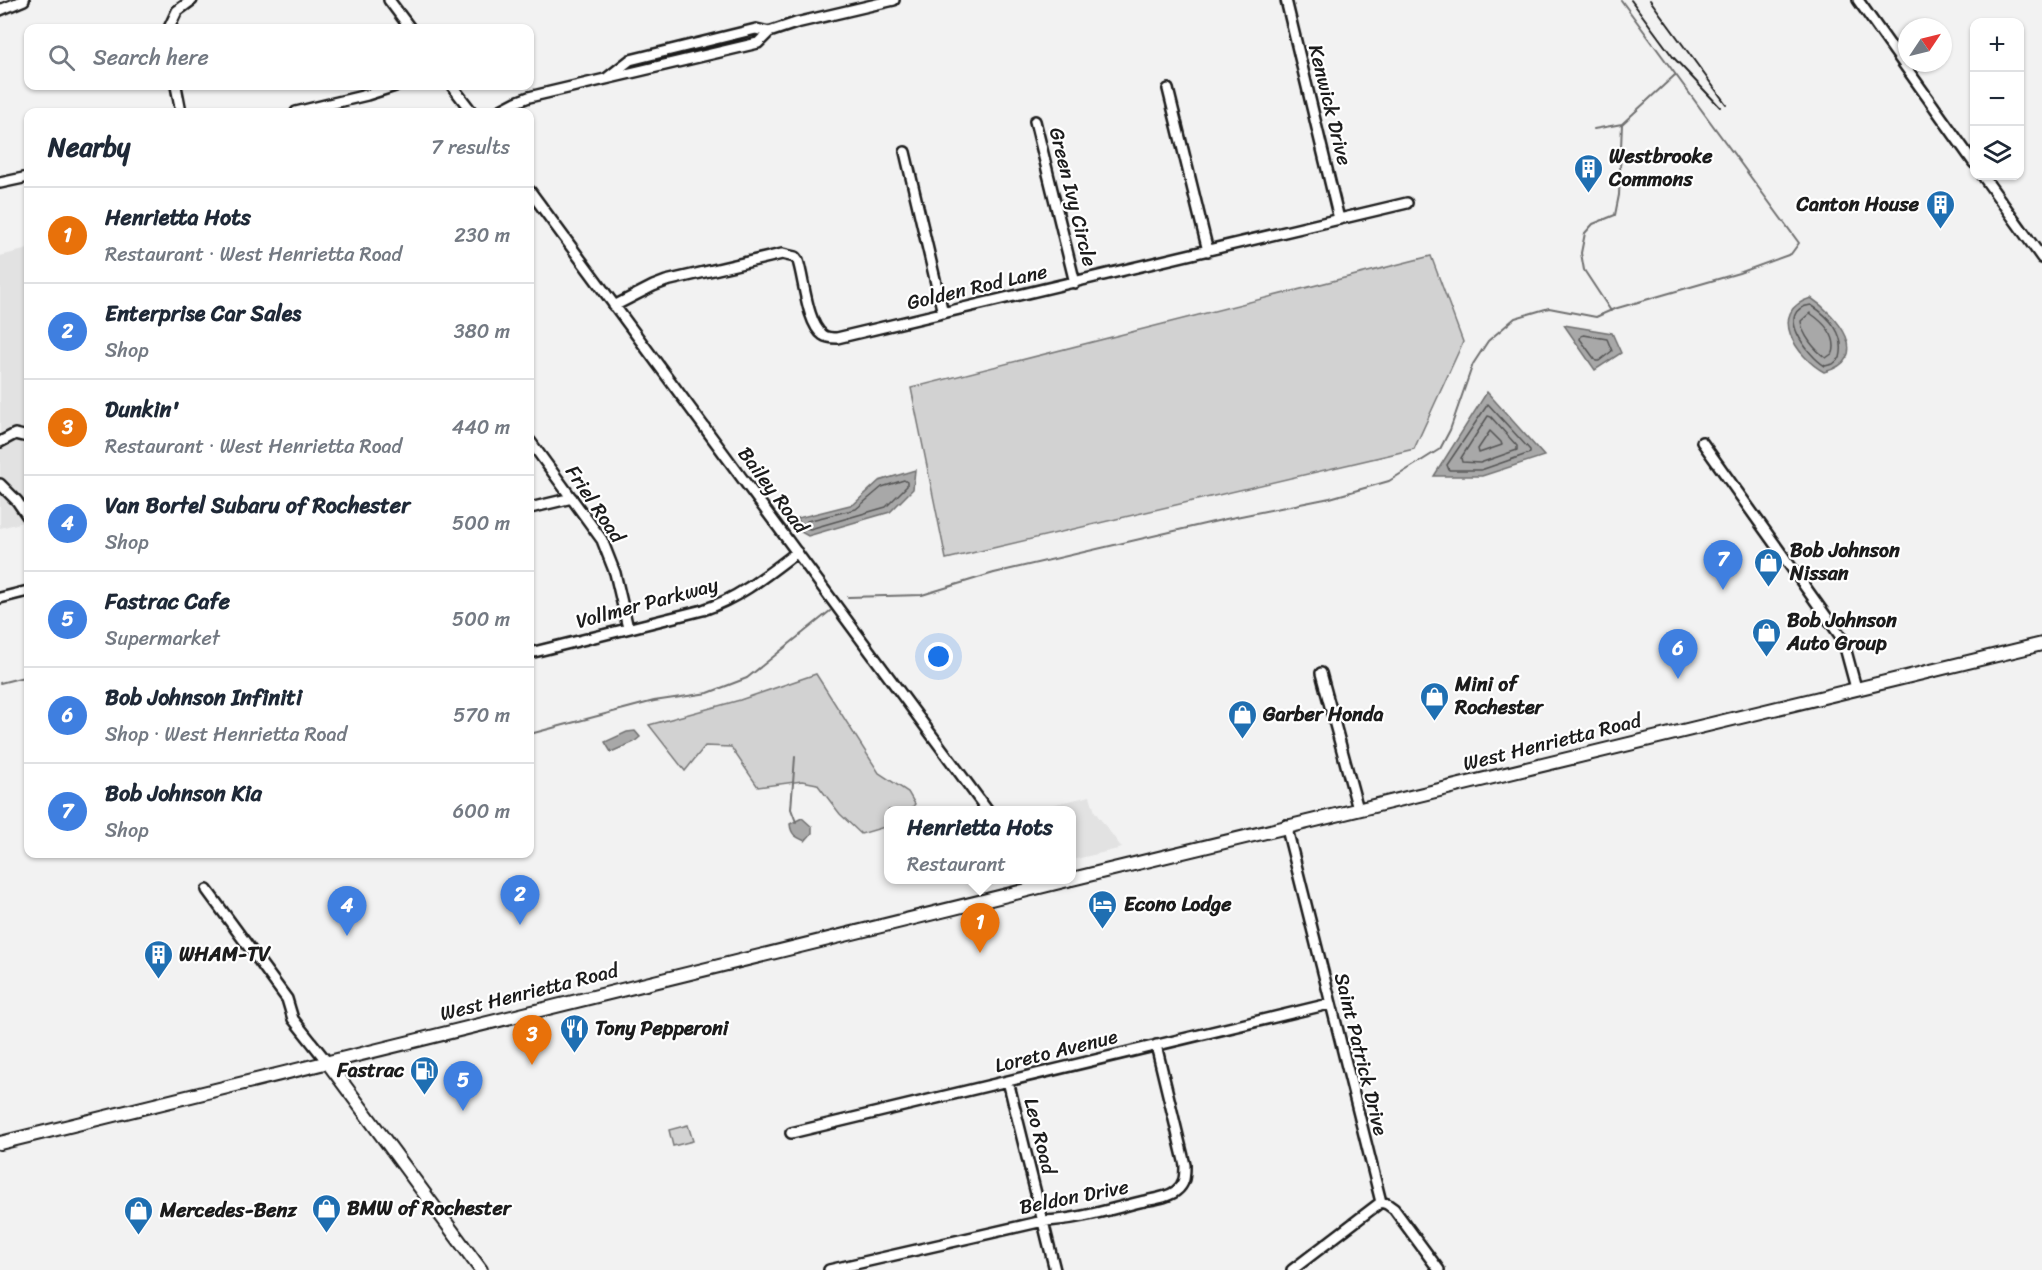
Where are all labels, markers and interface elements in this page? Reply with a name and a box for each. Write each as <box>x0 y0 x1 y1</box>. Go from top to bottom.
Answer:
north arrow <box>1898 18 1952 72</box>
map controls <box>1970 18 2024 180</box>
button: + <box>1970 18 2024 72</box>
search box <box>24 24 534 90</box>
text: Search here <box>93 38 209 77</box>
icon: search <box>45 41 78 74</box>
street label: Kenwick Drive <box>1298 41 1362 169</box>
button: − <box>1970 72 2024 126</box>
text: Nearby <box>48 124 130 170</box>
street label: Green Ivy Circle <box>1039 124 1107 270</box>
button: layers <box>1970 126 2024 180</box>
text: 7 results <box>431 130 510 165</box>
place label: Westbrooke Commons <box>1608 139 1713 197</box>
building icon: Westbrooke Commons <box>1572 152 1604 194</box>
place label: Canton House <box>1795 187 1920 222</box>
building icon: Canton House <box>1924 188 1956 230</box>
text: Henrietta Hots <box>105 198 251 237</box>
text: 1 <box>63 218 72 253</box>
text: 230 m <box>454 218 510 253</box>
text: Restaurant · West Henrietta Road <box>105 237 402 272</box>
street label: Golden Rod Lane <box>903 254 1051 320</box>
text: Enterprise Car Sales <box>105 294 301 333</box>
text: 2 <box>62 314 73 349</box>
text: 380 m <box>454 314 510 349</box>
text: Shop <box>105 333 149 368</box>
text: Dunkin' <box>105 390 180 429</box>
text: 3 <box>62 410 73 445</box>
text: 440 m <box>452 410 510 445</box>
text: Restaurant · West Henrietta Road <box>105 429 402 464</box>
street label: Bailey Road <box>728 439 819 542</box>
street label: Friel Road <box>556 458 635 552</box>
text: Van Bortel Subaru of Rochester <box>105 486 410 525</box>
text: 4 <box>61 506 74 541</box>
text: 500 m <box>452 506 510 541</box>
text: Shop <box>105 525 149 560</box>
place label: Bob Johnson Nissan <box>1789 533 1900 591</box>
pin: 7 <box>1704 540 1742 590</box>
shop icon: Bob Johnson Nissan <box>1753 546 1785 588</box>
street label: Vollmer Parkway <box>572 567 723 639</box>
text: Fastrac Cafe <box>105 582 230 621</box>
text: 5 <box>61 602 74 637</box>
text: 500 m <box>452 602 510 637</box>
place label: Bob Johnson Auto Group <box>1786 603 1897 661</box>
shop icon: Bob Johnson Auto Group <box>1750 616 1782 658</box>
text: Supermarket <box>105 621 220 656</box>
pin: 6 <box>1658 630 1698 679</box>
your location <box>924 642 953 671</box>
place label: Mini of Rochester <box>1454 667 1545 725</box>
text: Bob Johnson Infiniti <box>105 678 302 717</box>
shop icon: Mini of Rochester <box>1418 680 1450 722</box>
place label: Garber Honda <box>1262 697 1383 732</box>
text: 6 <box>62 698 73 733</box>
text: 570 m <box>453 698 510 733</box>
shop icon: Garber Honda <box>1226 698 1258 740</box>
street label: West Henrietta Road <box>1459 703 1646 781</box>
text: Shop · West Henrietta Road <box>105 717 347 752</box>
text: Bob Johnson Kia <box>105 774 262 813</box>
text: 7 <box>62 794 73 829</box>
text: 600 m <box>453 794 510 829</box>
popup <box>884 806 1076 884</box>
text: Henrietta Hots <box>907 808 1053 847</box>
text: Shop <box>105 813 149 848</box>
text: Restaurant <box>907 847 1006 882</box>
pin: 2 <box>500 876 540 925</box>
pin: 4 <box>328 886 366 936</box>
place label: Econo Lodge <box>1124 887 1232 922</box>
hotel icon: Econo Lodge <box>1087 888 1119 930</box>
pin: 1 <box>960 904 1000 953</box>
place label: WHAM-TV <box>179 937 271 972</box>
building icon: WHAM-TV <box>142 938 174 980</box>
street label: West Henrietta Road <box>436 953 623 1031</box>
street label: Saint Patrick Drive <box>1324 969 1398 1140</box>
place label: Tony Pepperoni <box>595 1011 730 1046</box>
restaurant icon: Tony Pepperoni <box>558 1012 590 1054</box>
pin: 3 <box>512 1016 552 1065</box>
street label: Loreto Avenue <box>991 1019 1121 1083</box>
place label: Fastrac <box>336 1053 405 1088</box>
fuel station icon: Fastrac <box>409 1054 441 1096</box>
pin: 5 <box>444 1062 482 1111</box>
street label: Leo Road <box>1014 1094 1067 1179</box>
street label: Beldon Drive <box>1016 1169 1132 1225</box>
place label: BMW of Rochester <box>347 1191 513 1226</box>
shop icon: BMW of Rochester <box>310 1192 342 1234</box>
place label: Mercedes-Benz <box>159 1193 297 1228</box>
shop icon: Mercedes-Benz <box>123 1194 155 1236</box>

